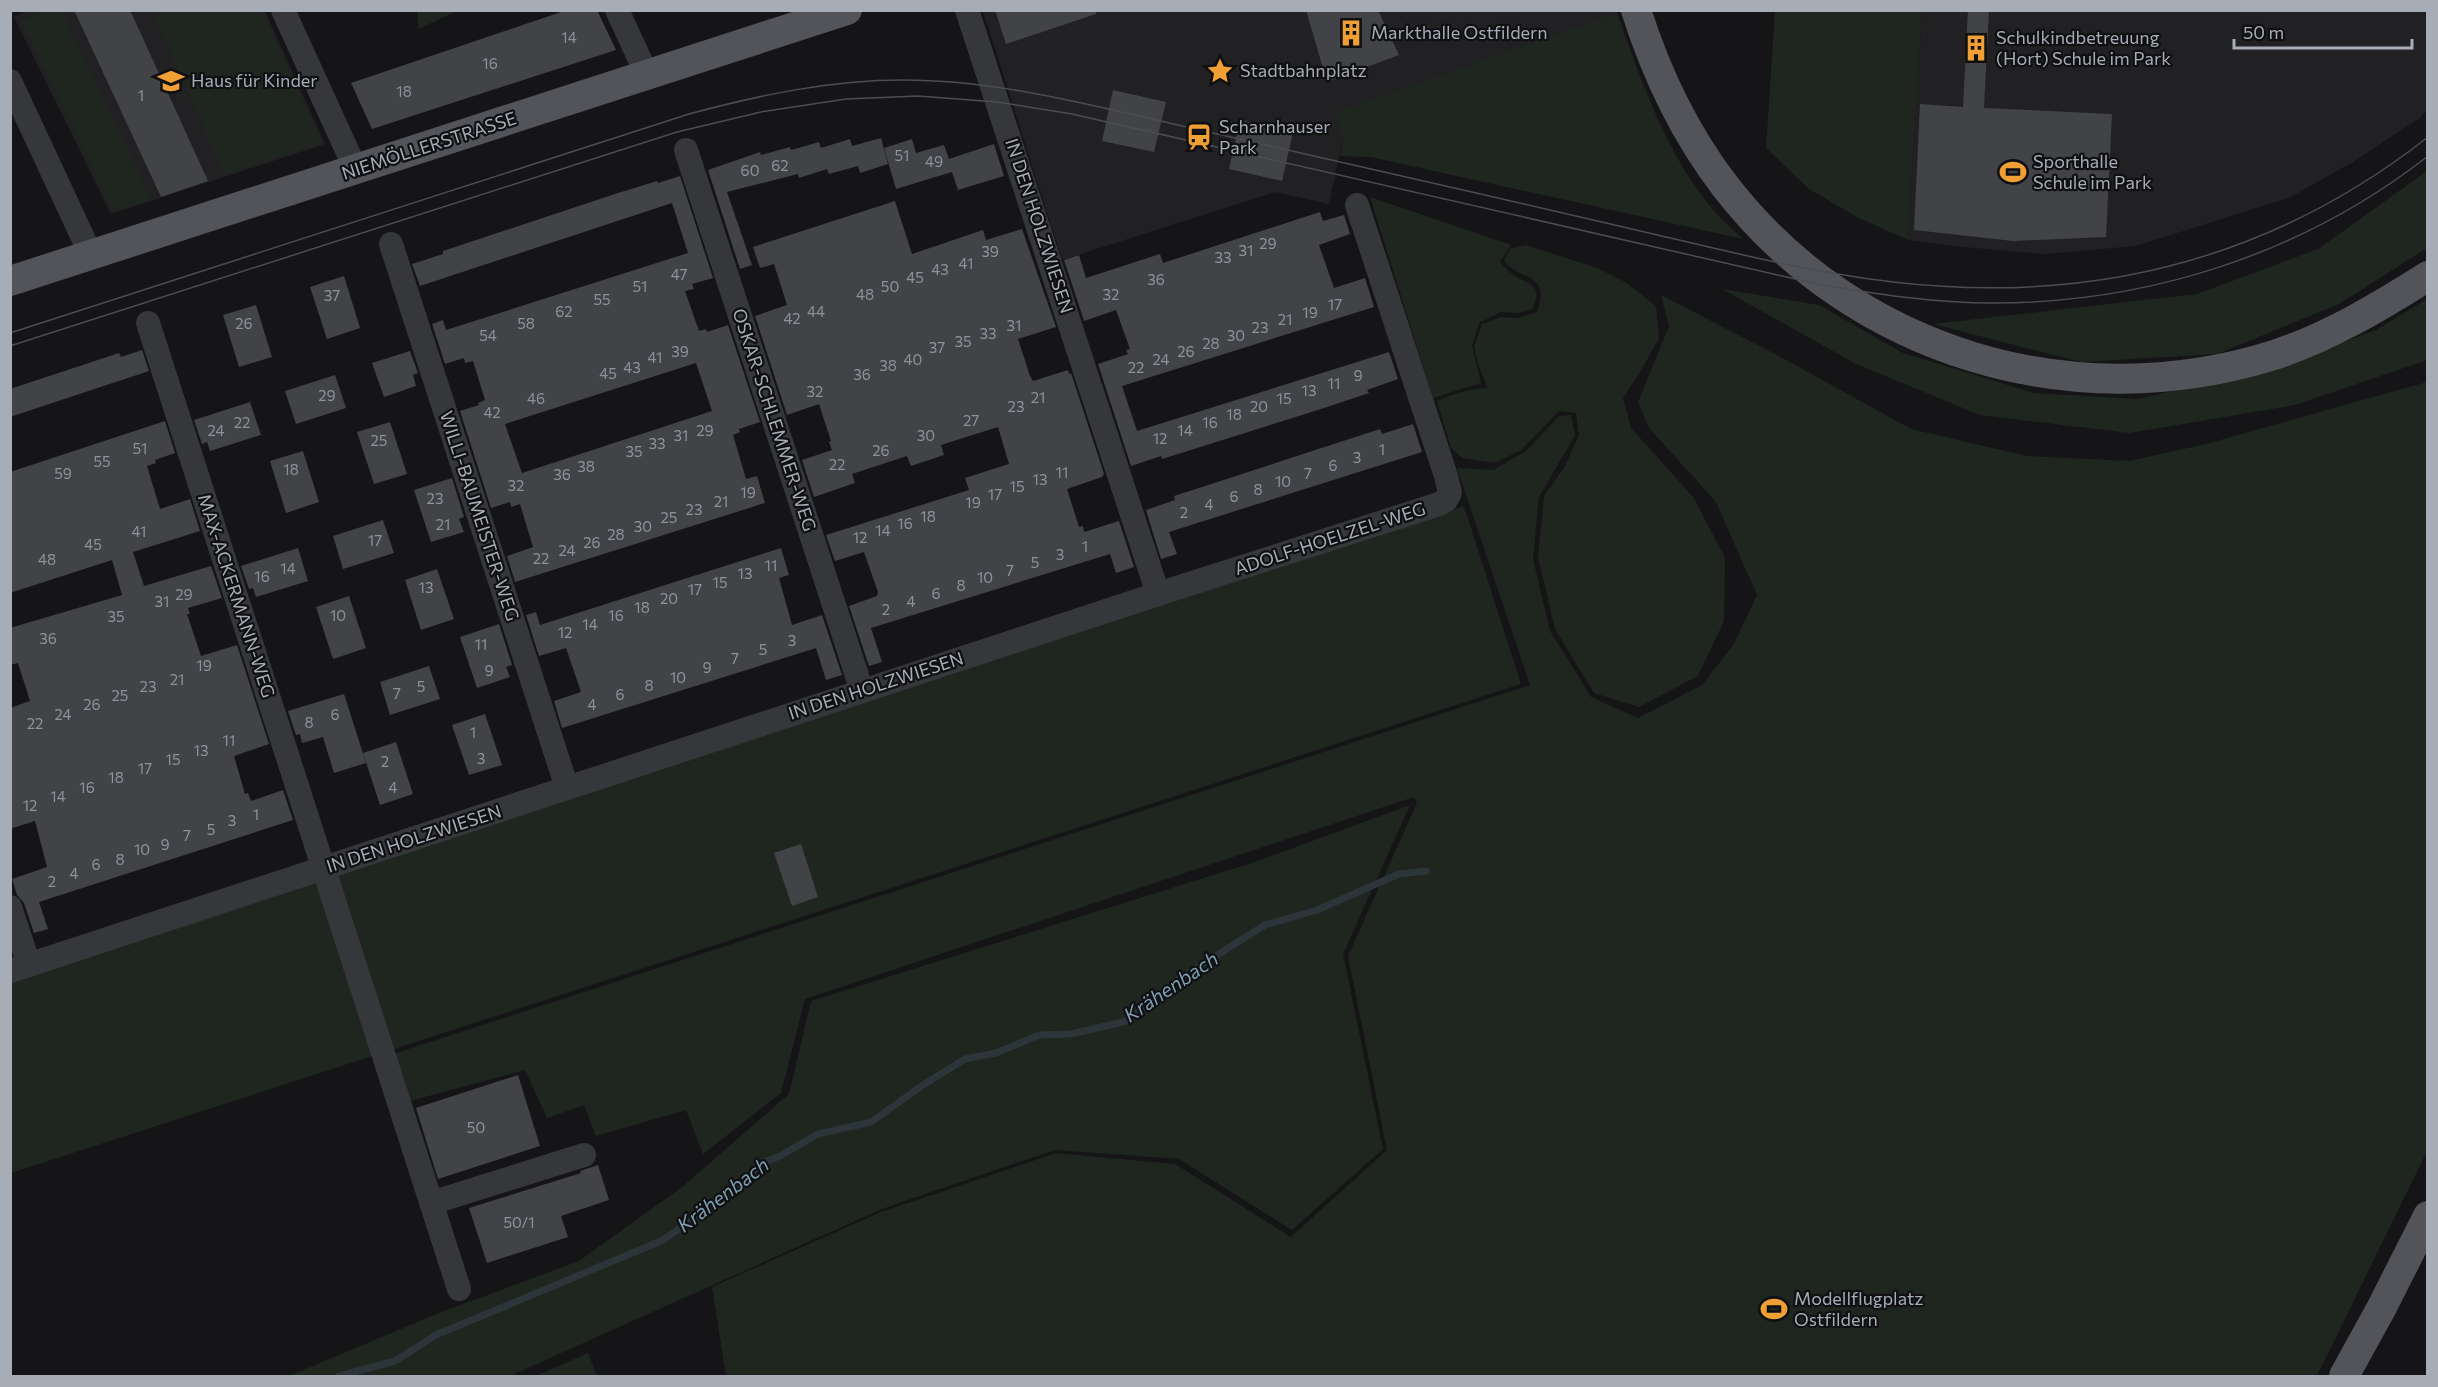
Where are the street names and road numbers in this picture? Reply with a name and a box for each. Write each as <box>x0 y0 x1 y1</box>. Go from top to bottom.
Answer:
street label: NIEMÖLLERSTRASSE <box>339 106 519 184</box>
street label: IN DEN HOLZWIESEN <box>1001 136 1079 316</box>
street label: OSKAR-SCHLEMMER-WEG <box>729 306 821 534</box>
street label: WILLI-BAUMEISTER-WEG <box>436 408 524 623</box>
street label: MAX-ACKERMANN-WEG <box>194 491 280 700</box>
street label: ADOLF-HOELZEL-WEG <box>1231 497 1428 579</box>
street label: IN DEN HOLZWIESEN <box>786 646 966 724</box>
street label: IN DEN HOLZWIESEN <box>324 799 504 877</box>

